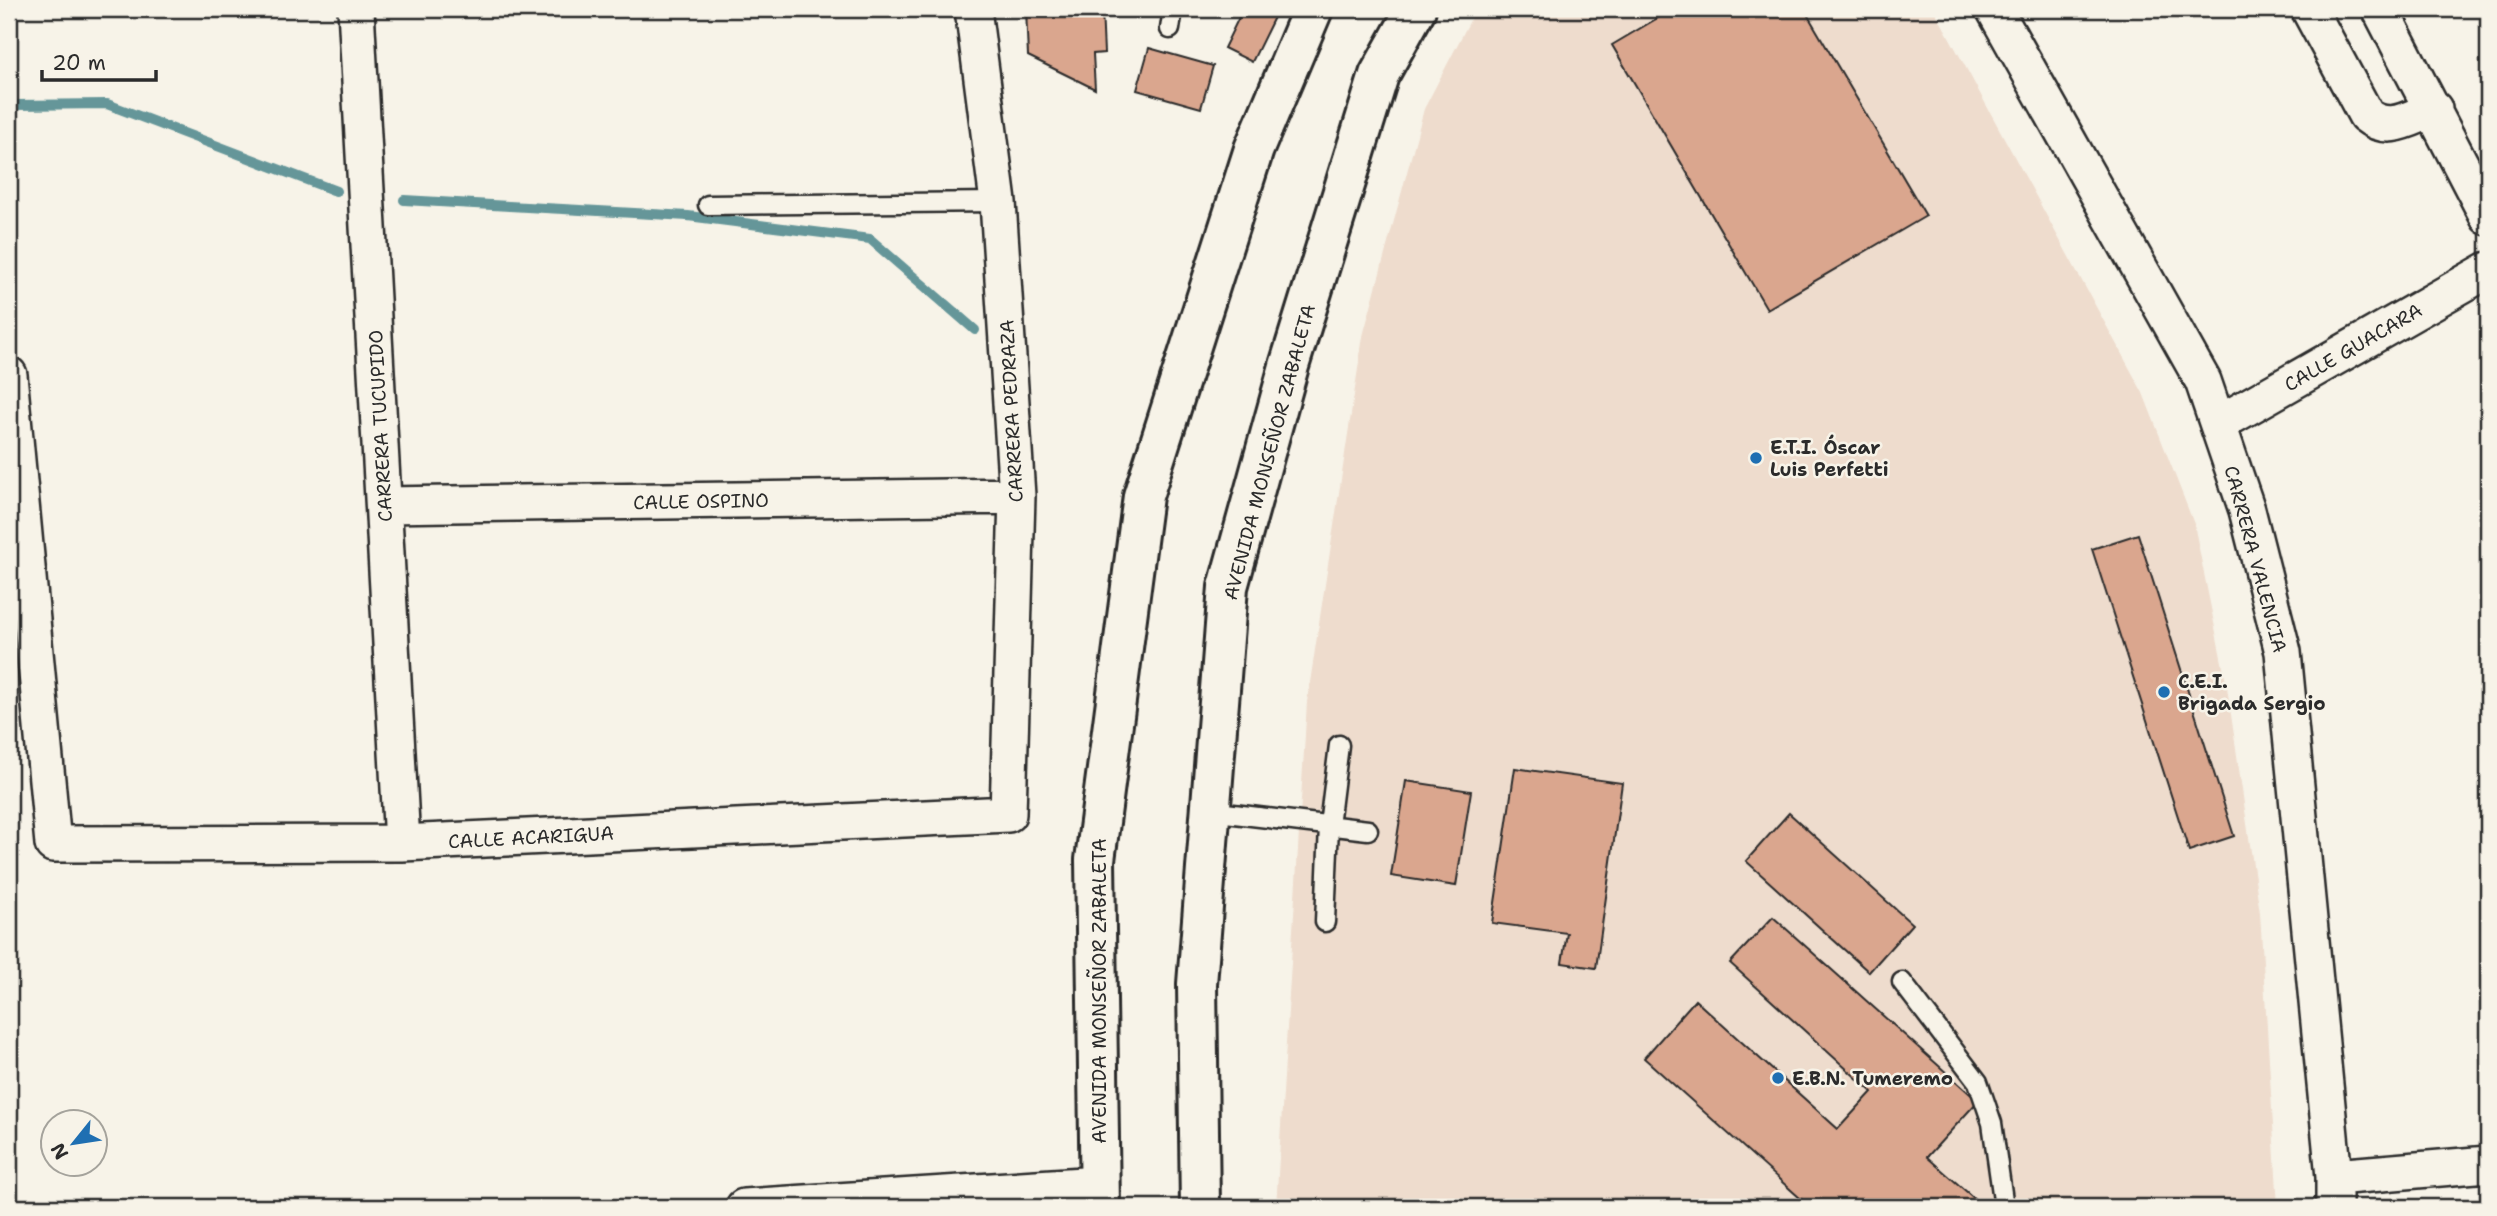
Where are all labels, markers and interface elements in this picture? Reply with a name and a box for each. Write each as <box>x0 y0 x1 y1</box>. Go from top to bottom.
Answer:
scale bar <box>42 38 156 82</box>
text: 20 m <box>52 49 106 77</box>
street label: CALLE GUACARA <box>2280 298 2427 397</box>
street label: AVENIDA MONSEÑOR ZABALETA <box>1217 301 1321 603</box>
street label: CARRERA PEDRAZA <box>994 319 1029 503</box>
street label: CARRERA TUCUPIDO <box>363 329 398 523</box>
place label: E.T.I. Óscar Luis Perfetti <box>1770 434 1889 482</box>
marker: E.T.I. Óscar Luis Perfetti <box>1748 450 1764 466</box>
street label: CARRERA VALENCIA <box>2218 463 2293 656</box>
street label: CALLE OSPINO <box>633 488 769 515</box>
place label: C.E.I. Brigada Sergio <box>2178 669 2326 716</box>
marker: C.E.I. Brigada Sergio <box>2156 684 2172 700</box>
street label: CALLE ACARIGUA <box>448 821 615 854</box>
street label: AVENIDA MONSEÑOR ZABALETA <box>1086 838 1112 1144</box>
place label: E.B.N. Tumeremo <box>1792 1066 1953 1091</box>
marker: E.B.N. Tumeremo <box>1770 1070 1786 1086</box>
north arrow <box>38 1108 108 1178</box>
text: N <box>45 1138 74 1164</box>

